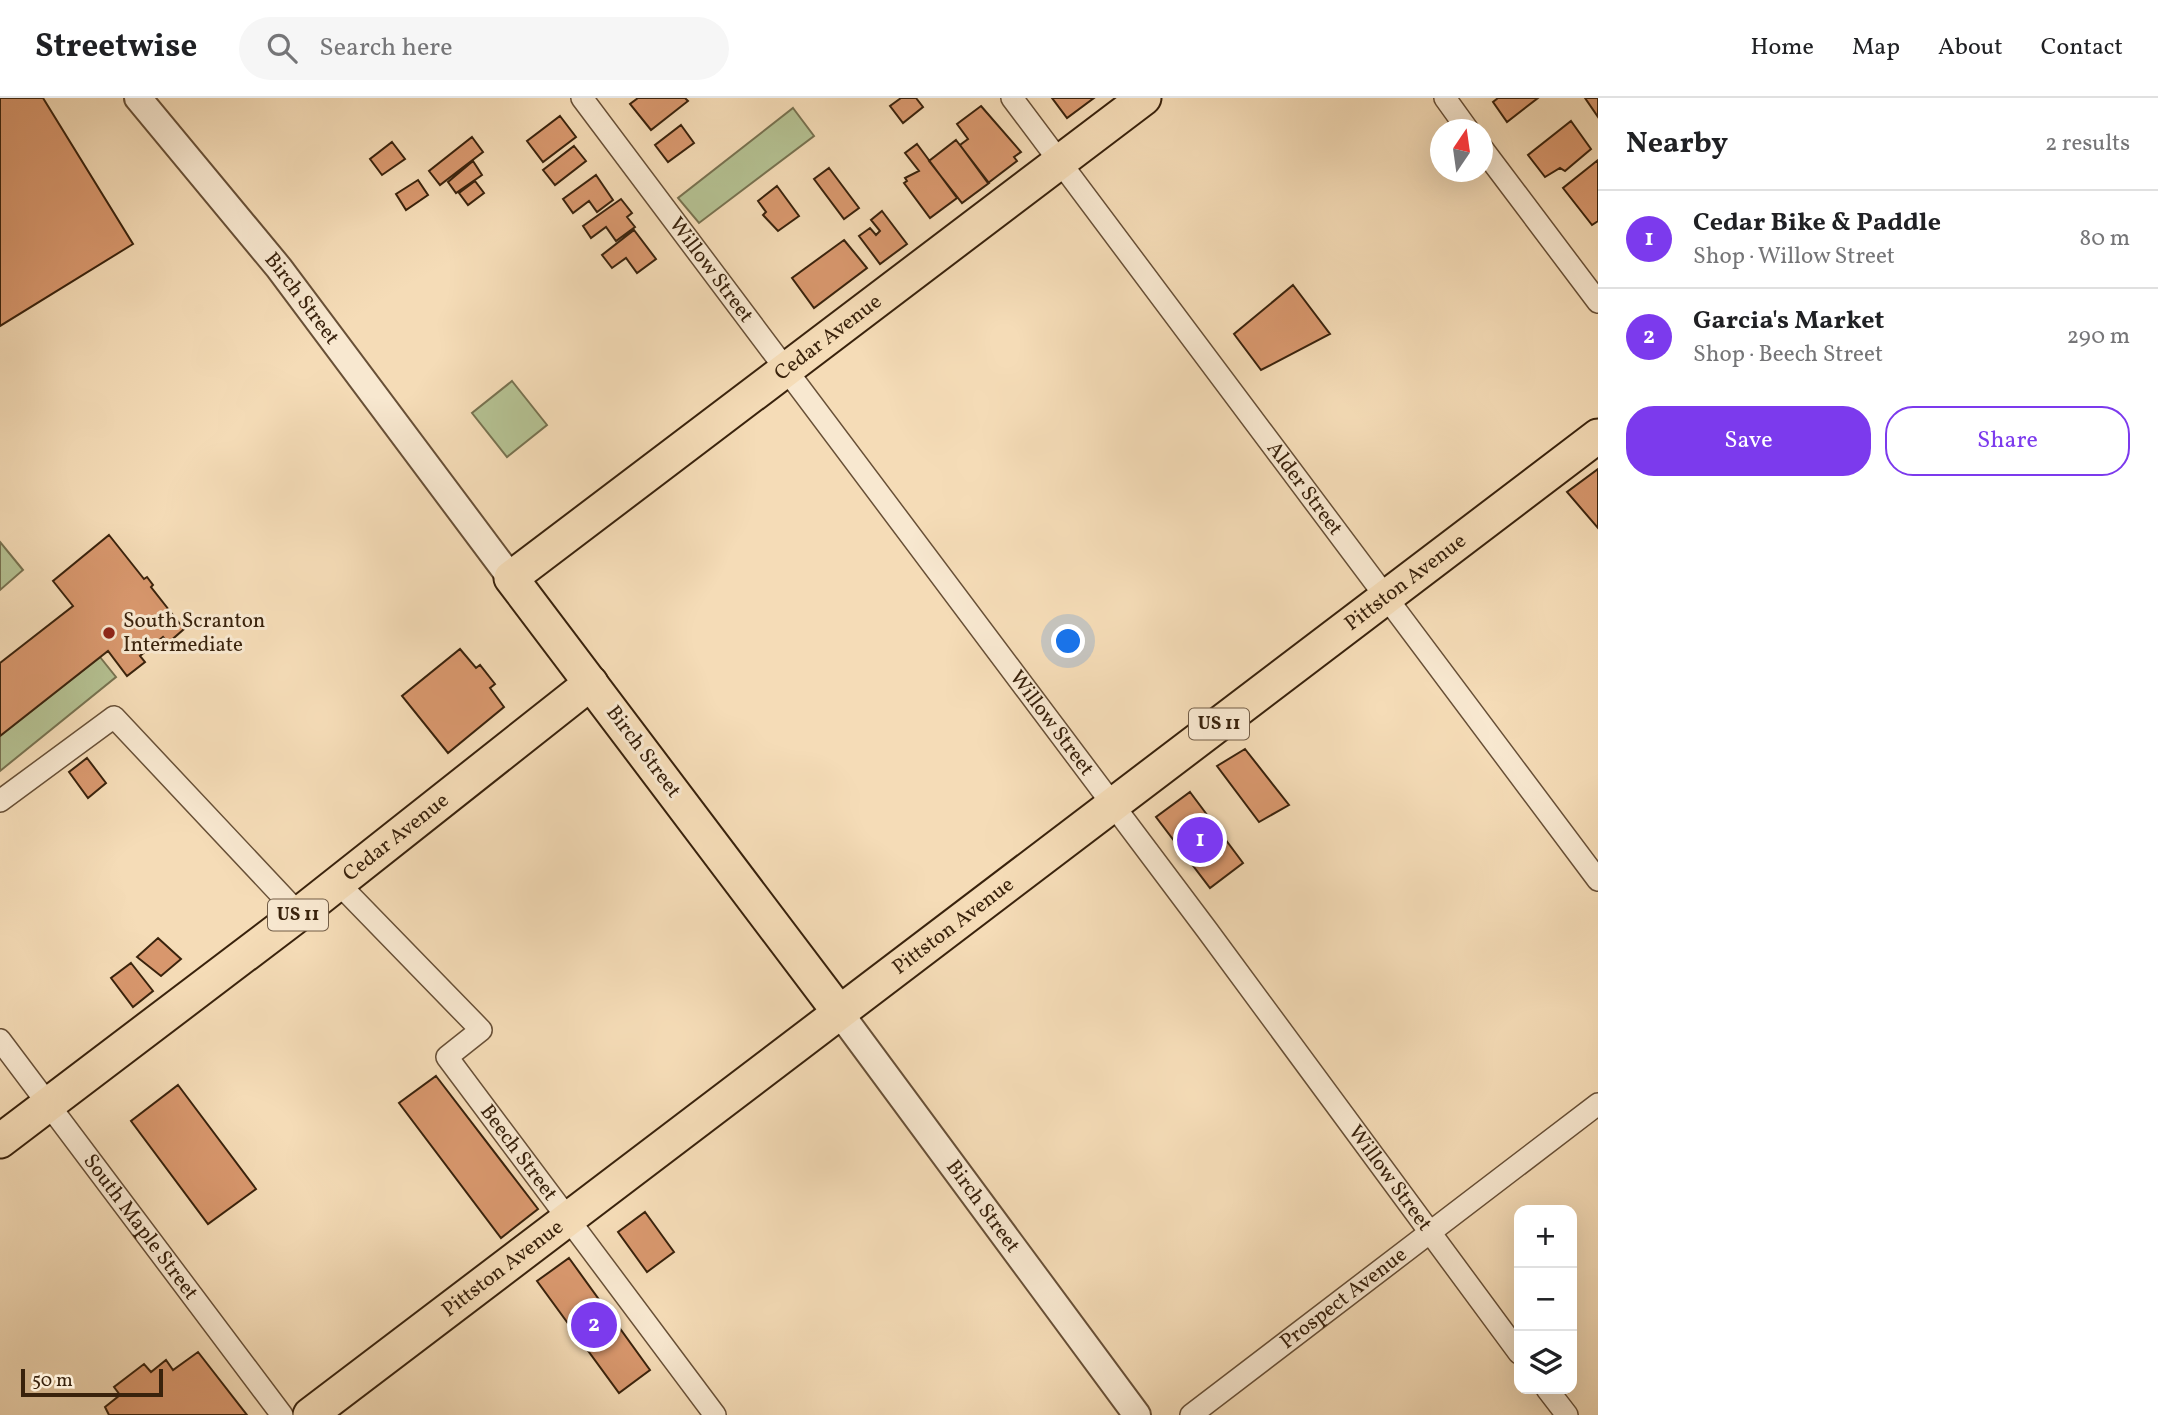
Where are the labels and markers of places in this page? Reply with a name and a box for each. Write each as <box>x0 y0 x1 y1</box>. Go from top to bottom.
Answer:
place label: South Scranton Intermediate <box>123 607 265 660</box>
marker: South Scranton Intermediate <box>101 625 117 641</box>
pin: 1 <box>1177 814 1223 866</box>
pin: 2 <box>571 1299 617 1351</box>

